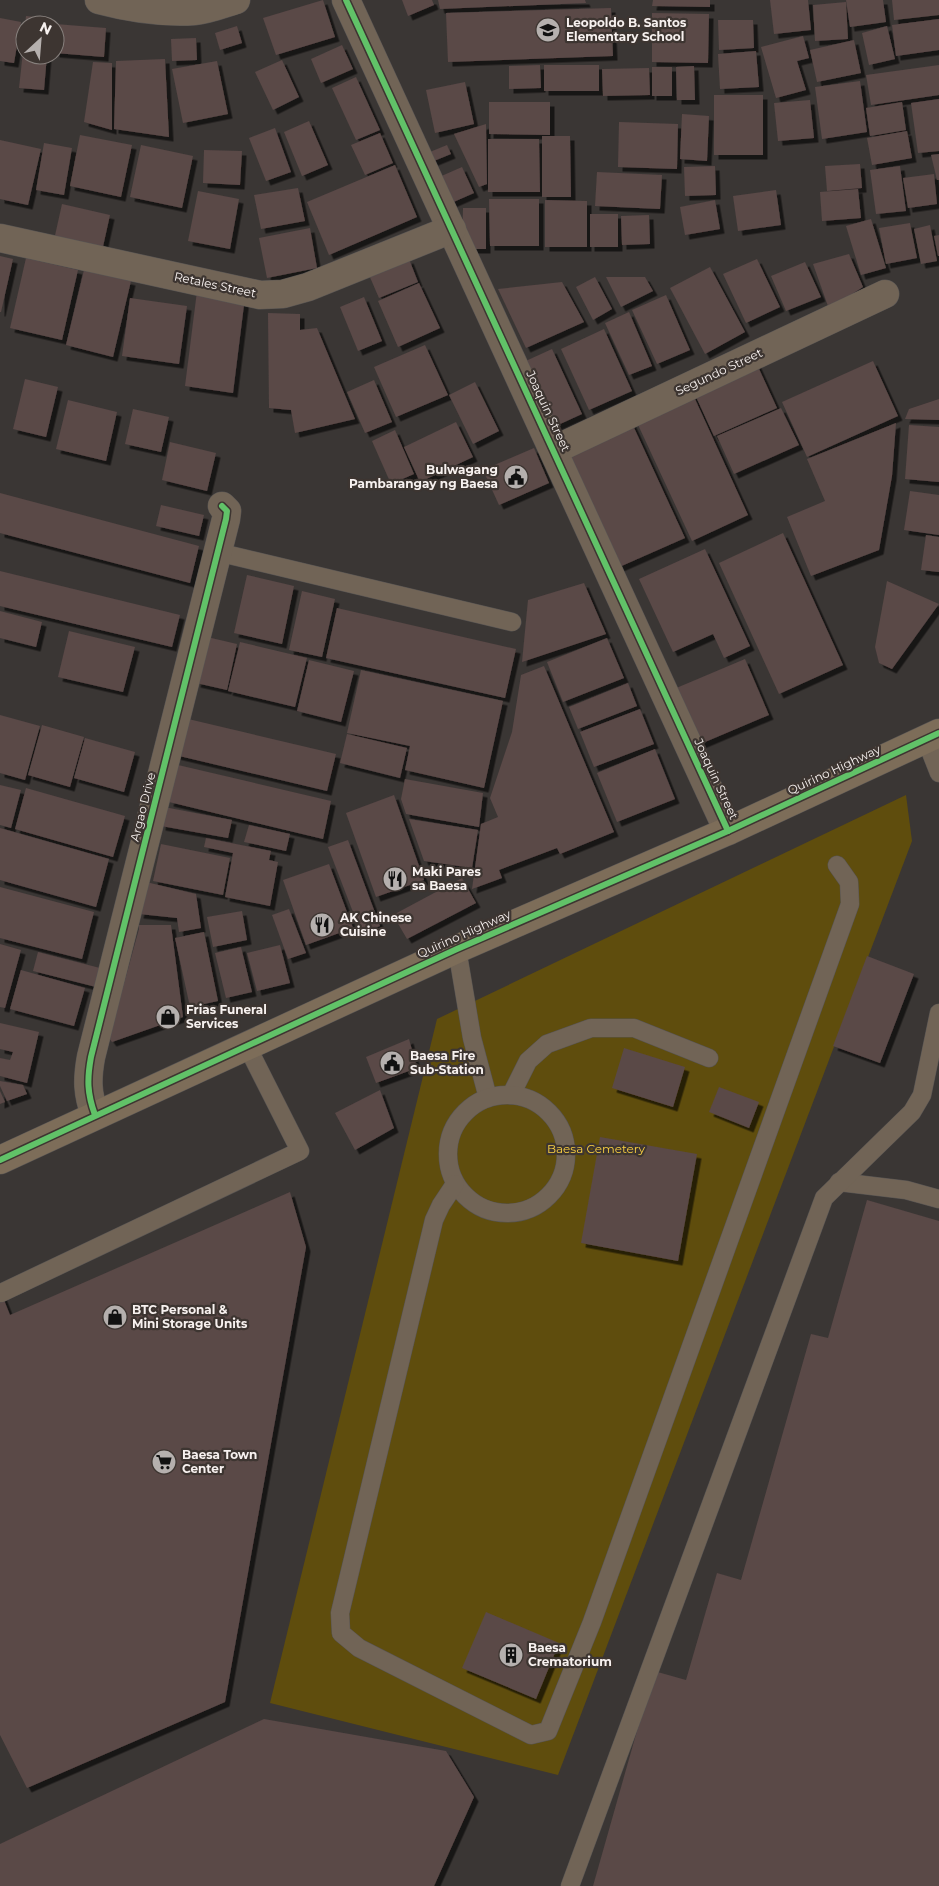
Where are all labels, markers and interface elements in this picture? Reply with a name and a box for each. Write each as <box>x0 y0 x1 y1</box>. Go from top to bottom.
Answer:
north arrow <box>15 15 65 65</box>
place label: Leopoldo B. Santos Elementary School <box>566 15 687 44</box>
school or university icon: Leopoldo B. Santos Elementary School <box>535 17 561 43</box>
text: N <box>37 18 55 39</box>
street label: Retales Street <box>173 269 258 301</box>
street label: Segundo Street <box>673 345 765 398</box>
street label: Joaquin Street <box>523 367 574 454</box>
place label: Bulwagang Pambarangay ng Baesa <box>349 462 498 491</box>
public building icon: Bulwagang Pambarangay ng Baesa <box>503 464 529 490</box>
street label: Joaquin Street <box>691 735 742 822</box>
street label: Quirino Highway <box>785 741 883 798</box>
street label: Argao Drive <box>127 771 158 843</box>
place label: Maki Pares sa Baesa <box>412 864 481 893</box>
restaurant icon: Maki Pares sa Baesa <box>382 866 408 892</box>
street label: Quirino Highway <box>415 906 513 961</box>
place label: AK Chinese Cuisine <box>339 910 412 939</box>
restaurant icon: AK Chinese Cuisine <box>309 912 335 938</box>
place label: Frias Funeral Services <box>186 1002 267 1031</box>
shop icon: Frias Funeral Services <box>155 1004 181 1030</box>
place label: Baesa Fire Sub-Station <box>410 1048 484 1077</box>
public building icon: Baesa Fire Sub-Station <box>379 1050 405 1076</box>
park label: Baesa Cemetery <box>547 1141 646 1156</box>
place label: BTC Personal & Mini Storage Units <box>132 1302 248 1331</box>
shop icon: BTC Personal & Mini Storage Units <box>102 1304 128 1330</box>
place label: Baesa Town Center <box>182 1447 257 1476</box>
supermarket icon: Baesa Town Center <box>151 1449 177 1475</box>
place label: Baesa Crematorium <box>528 1640 612 1669</box>
building icon: Baesa Crematorium <box>498 1642 524 1668</box>

